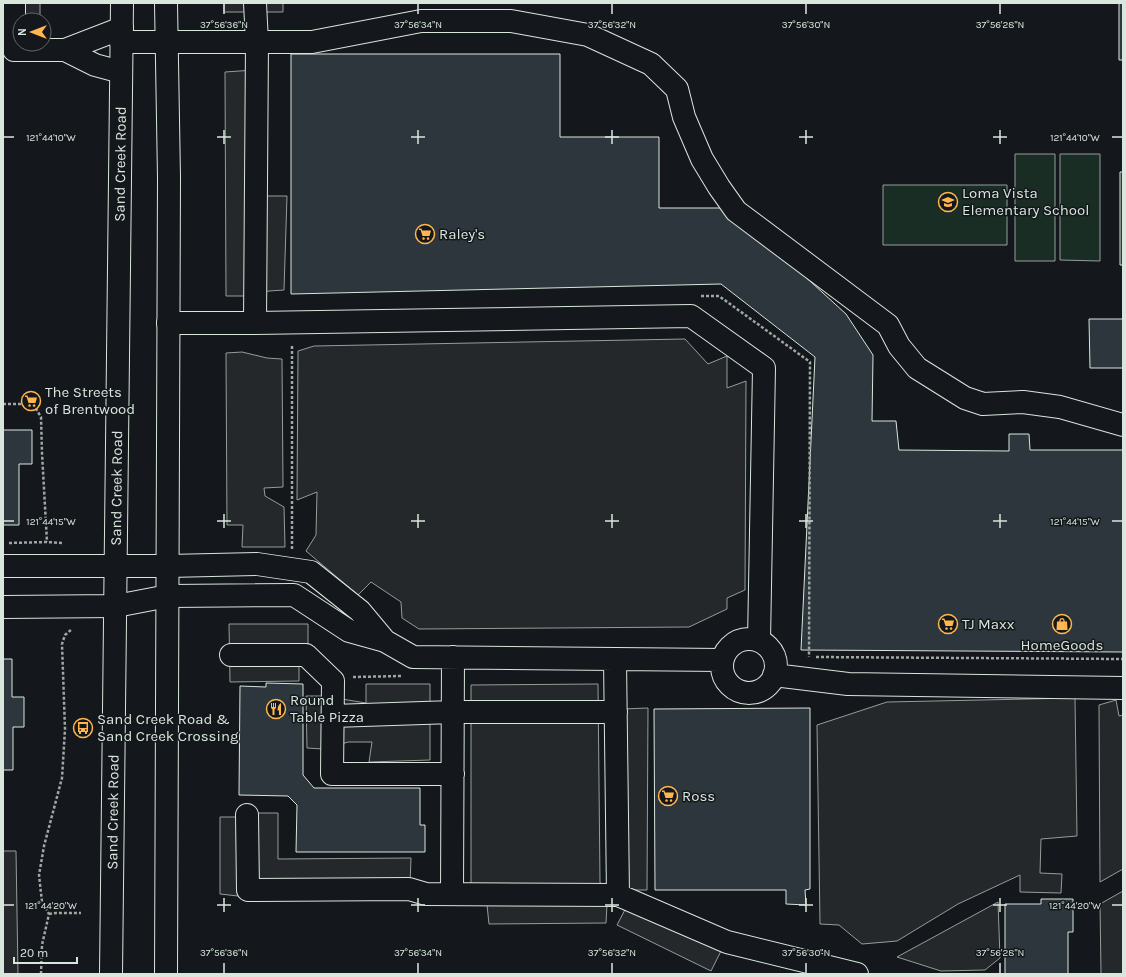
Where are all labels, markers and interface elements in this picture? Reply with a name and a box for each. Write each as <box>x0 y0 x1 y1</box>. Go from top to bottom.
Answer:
north arrow <box>12 12 52 52</box>
text: 37°56'36"N <box>200 19 248 31</box>
text: 37°56'34"N <box>394 19 442 31</box>
text: 37°56'32"N <box>588 19 636 31</box>
text: 37°56'30"N <box>782 19 830 31</box>
text: 37°56'28"N <box>976 19 1024 31</box>
text: N <box>16 28 29 36</box>
street label: Sand Creek Road <box>111 106 130 222</box>
text: 121°44'10"W <box>26 132 76 144</box>
text: 121°44'10"W <box>1050 132 1100 144</box>
place label: Loma Vista Elementary School <box>962 184 1089 219</box>
school or university icon: Loma Vista Elementary School <box>937 191 959 213</box>
supermarket icon: Raley's <box>414 223 436 245</box>
place label: Raley's <box>439 225 485 243</box>
place label: The Streets of Brentwood <box>45 383 135 418</box>
supermarket icon: The Streets of Brentwood <box>20 390 42 412</box>
street label: Sand Creek Road <box>107 430 126 546</box>
text: 121°44'15"W <box>26 516 76 528</box>
text: 121°44'15"W <box>1050 516 1100 528</box>
supermarket icon: TJ Maxx <box>937 613 959 635</box>
shop icon: HomeGoods <box>1051 613 1073 635</box>
place label: TJ Maxx <box>962 615 1015 633</box>
place label: HomeGoods <box>1021 636 1103 654</box>
place label: Round Table Pizza <box>290 691 364 726</box>
restaurant icon: Round Table Pizza <box>265 698 287 720</box>
place label: Sand Creek Road & Sand Creek Crossing <box>97 710 239 745</box>
bus stop icon: Sand Creek Road & Sand Creek Crossing <box>72 717 94 739</box>
street label: Sand Creek Road <box>103 754 122 870</box>
supermarket icon: Ross <box>657 785 679 807</box>
place label: Ross <box>682 787 715 805</box>
text: 121°44'20"W <box>25 900 77 912</box>
text: 121°44'20"W <box>1049 900 1101 912</box>
scale bar <box>14 939 77 965</box>
text: 20 m <box>20 946 48 960</box>
text: 37°56'36"N <box>200 947 248 959</box>
text: 37°56'34"N <box>394 947 442 959</box>
text: 37°56'32"N <box>588 947 636 959</box>
text: 37°56'30"N <box>782 947 830 959</box>
text: 37°56'28"N <box>976 947 1024 959</box>

